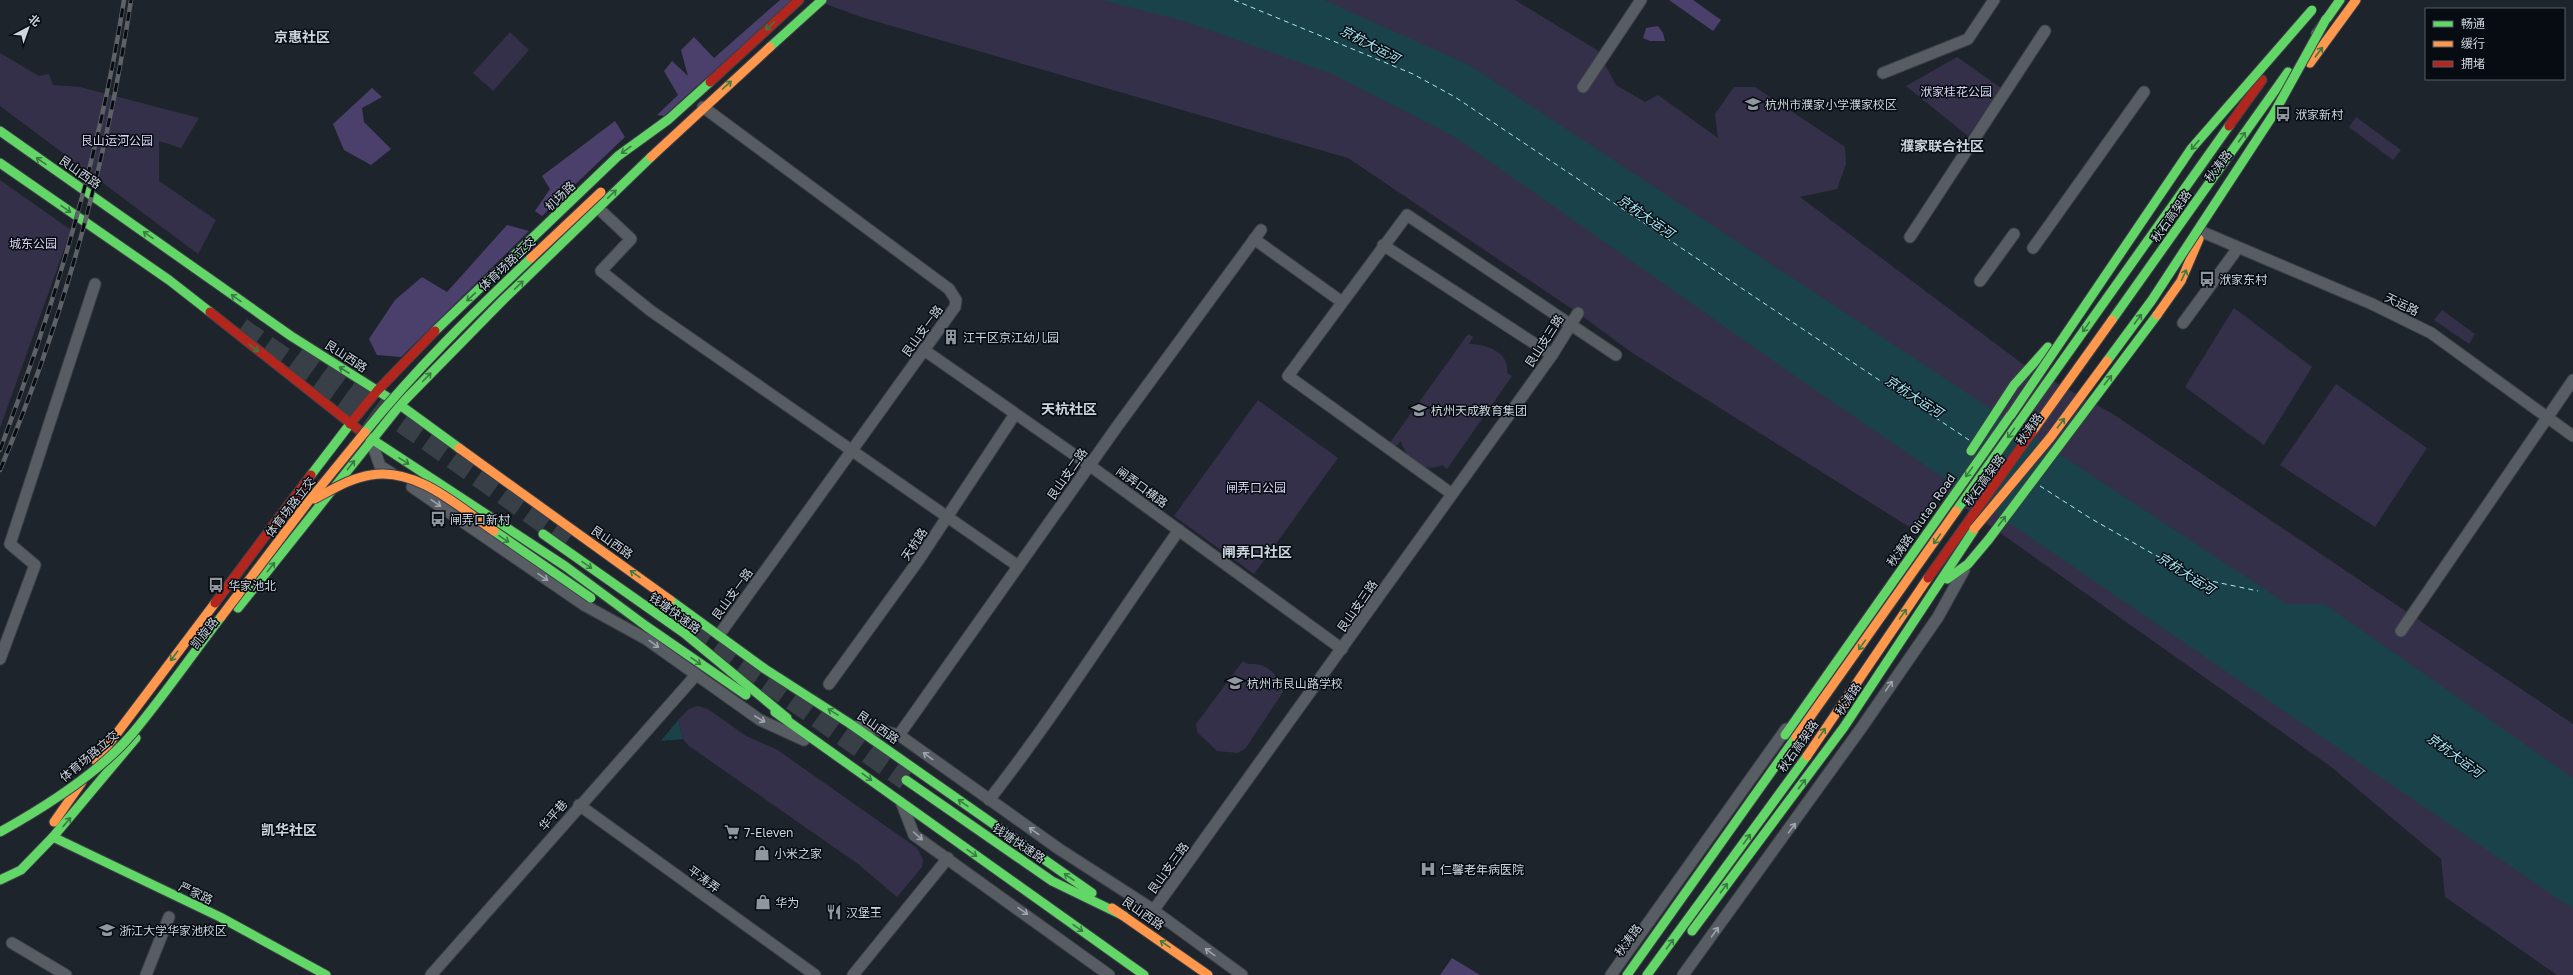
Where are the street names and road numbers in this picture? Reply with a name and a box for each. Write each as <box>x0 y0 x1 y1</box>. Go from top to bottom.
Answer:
street label: 秋涛路 <box>2201 147 2235 185</box>
street label: 艮山西路 <box>56 152 104 192</box>
street label: 机场路 <box>542 178 578 214</box>
street label: 秋石高架路 <box>2148 187 2194 245</box>
street label: 体育场路立交 <box>476 234 538 294</box>
street label: 天运路 <box>2383 289 2421 319</box>
street label: 艮山支一路 <box>898 302 946 360</box>
street label: 艮山支三路 <box>1521 312 1567 370</box>
street label: 艮山西路 <box>322 337 370 375</box>
street label: 秋涛路 <box>2013 410 2045 448</box>
street label: 艮山支二路 <box>1044 445 1090 503</box>
street label: 秋石高架路 <box>1960 451 2008 509</box>
street label: 闸弄口横路 <box>1113 463 1171 511</box>
street label: 秋涛路 Qiutao Road <box>1883 471 1959 569</box>
street label: 体育场路立交 <box>262 474 318 540</box>
street label: 艮山西路 <box>588 522 636 562</box>
street label: 天杭路 <box>898 525 930 563</box>
street label: 艮山支一路 <box>708 565 756 623</box>
street label: 艮山支三路 <box>1334 577 1380 635</box>
street label: 钱塘快速路 <box>646 589 704 637</box>
street label: 凯旋路 <box>187 614 221 652</box>
street label: 秋涛路 <box>1832 680 1864 718</box>
street label: 艮山西路 <box>854 707 902 747</box>
street label: 秋石高架路 <box>1775 717 1821 775</box>
street label: 体育场路立交 <box>57 727 121 785</box>
street label: 华平巷 <box>536 796 570 834</box>
street label: 钱塘快速路 <box>990 820 1048 866</box>
street label: 艮山支三路 <box>1144 839 1192 897</box>
street label: 平涛弄 <box>685 862 723 896</box>
street label: 严家路 <box>177 879 215 907</box>
street label: 艮山西路 <box>1119 893 1167 933</box>
street label: 秋涛路 <box>1611 921 1645 959</box>

